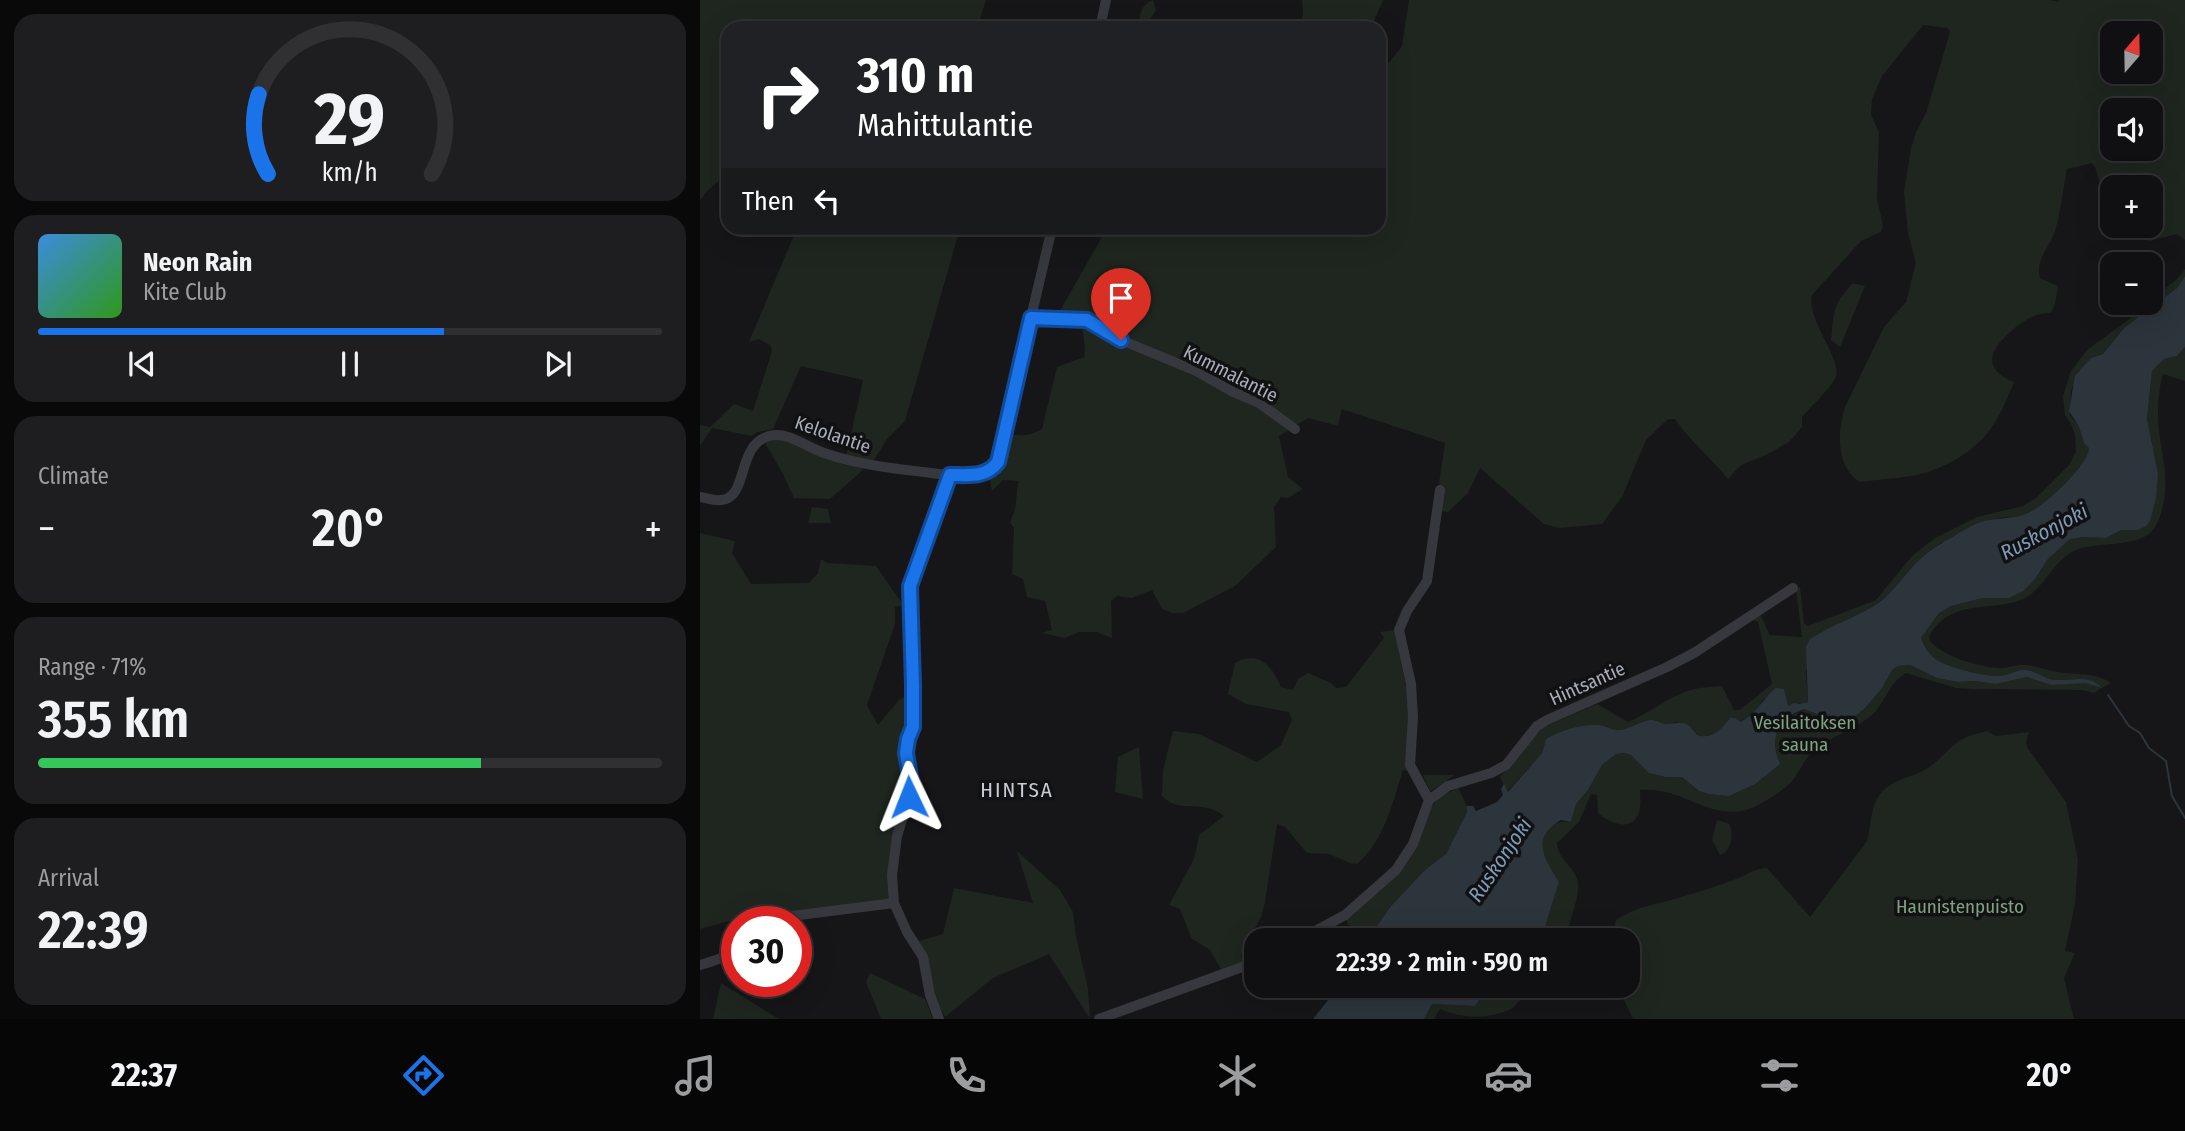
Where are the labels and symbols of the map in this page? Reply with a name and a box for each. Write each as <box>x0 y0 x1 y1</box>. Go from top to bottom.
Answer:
north arrow <box>2100 21 2163 84</box>
pin <box>1091 268 1151 340</box>
street label: Kummalantie <box>1180 340 1282 407</box>
street label: Kelolantie <box>792 411 874 458</box>
water label: Ruskonjoki <box>1996 498 2093 566</box>
street label: Hintsantie <box>1546 657 1629 710</box>
park label: Vesilaitoksen sauna <box>1754 711 1856 756</box>
position arrow <box>872 760 946 834</box>
district label: HINTSA <box>980 777 1054 803</box>
water label: Ruskonjoki <box>1463 813 1538 907</box>
park label: Haunistenpuisto <box>1896 895 2024 918</box>
speed limit sign: 30 <box>721 906 812 997</box>

